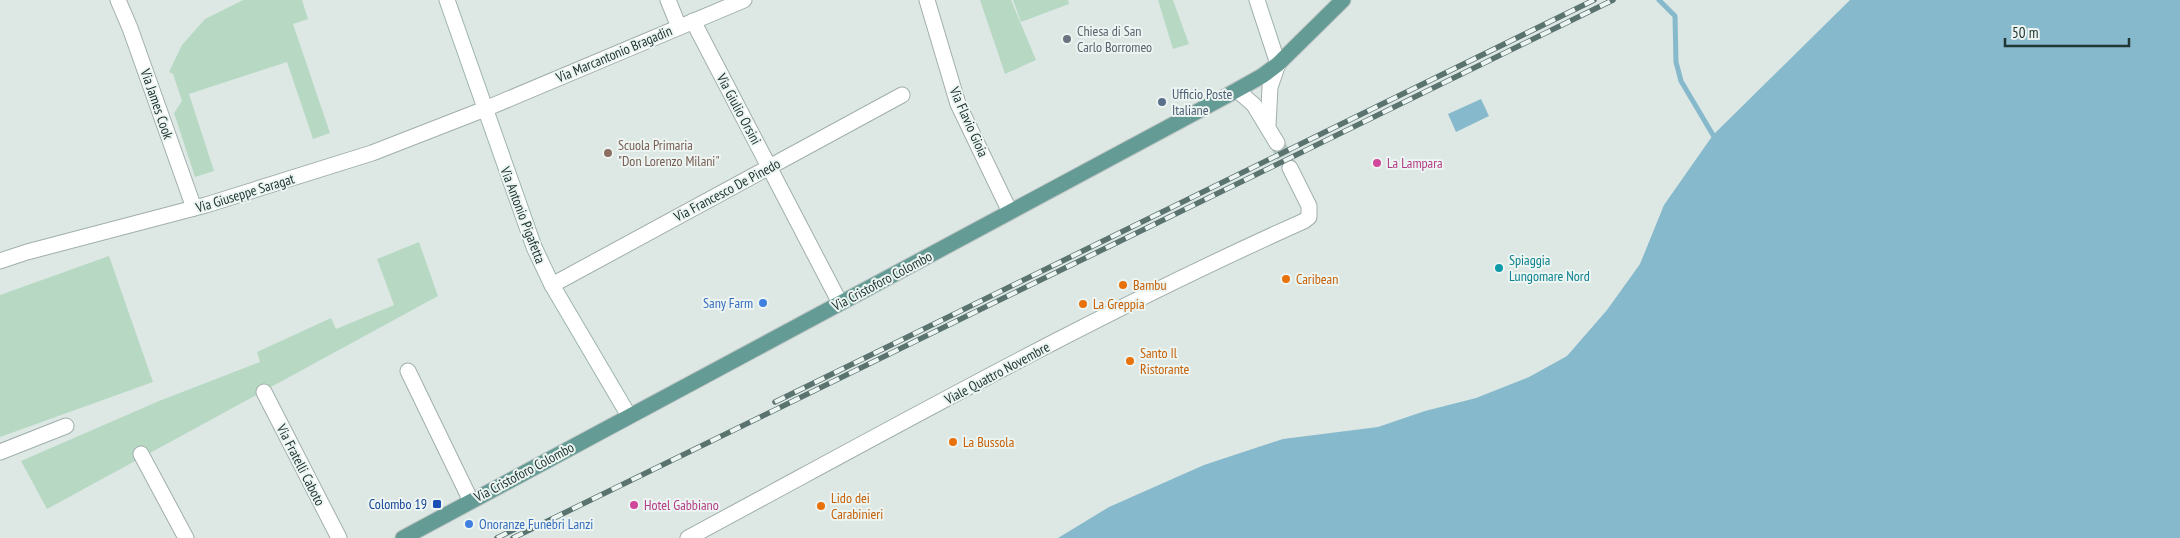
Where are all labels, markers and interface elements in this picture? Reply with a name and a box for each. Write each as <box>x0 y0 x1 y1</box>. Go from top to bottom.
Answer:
scale bar <box>2005 15 2129 47</box>
street label: Via Marcantonio Bragadin <box>552 21 675 87</box>
place label: Chiesa di San Carlo Borromeo <box>1077 22 1152 56</box>
text: 50 m <box>2012 23 2038 42</box>
marker: Chiesa di San Carlo Borromeo <box>1061 33 1073 45</box>
street label: Via James Cook <box>136 66 178 142</box>
street label: Via Giulio Orsini <box>712 70 765 148</box>
street label: Via Flavio Gioia <box>945 83 992 160</box>
place label: Ufficio Poste Italiane <box>1172 85 1232 119</box>
marker: Ufficio Poste Italiane <box>1156 96 1168 108</box>
place label: Scuola Primaria "Don Lorenzo Milani" <box>618 136 719 170</box>
marker: Scuola Primaria "Don Lorenzo Milani" <box>602 147 614 159</box>
street label: Via Francesco De Pinedo <box>670 154 783 226</box>
place label: La Lampara <box>1387 154 1443 172</box>
marker: La Lampara <box>1371 157 1383 169</box>
street label: Via Antonio Pigafetta <box>496 163 550 266</box>
street label: Via Giuseppe Saragat <box>193 169 297 217</box>
street label: Via Cristoforo Colombo <box>828 247 935 315</box>
place label: Spiaggia Lungomare Nord <box>1509 251 1590 285</box>
marker: Spiaggia Lungomare Nord <box>1493 262 1505 274</box>
place label: Caribean <box>1296 270 1338 288</box>
marker: Caribean <box>1280 273 1292 285</box>
place label: Bambu <box>1133 276 1166 294</box>
marker: Bambu <box>1117 279 1129 291</box>
place label: Sany Farm <box>703 294 753 312</box>
place label: La Greppia <box>1093 295 1145 313</box>
marker: Sany Farm <box>757 297 769 309</box>
marker: La Greppia <box>1077 298 1089 310</box>
street label: Viale Quattro Novembre <box>940 338 1053 409</box>
place label: Santo Il Ristorante <box>1140 344 1190 378</box>
marker: Santo Il Ristorante <box>1124 355 1136 367</box>
street label: Via Fratelli Caboto <box>272 420 329 509</box>
place label: La Bussola <box>963 433 1014 451</box>
marker: La Bussola <box>947 436 959 448</box>
street label: Via Cristoforo Colombo <box>470 438 577 506</box>
place label: Lido dei Carabinieri <box>831 489 883 523</box>
place label: Colombo 19 <box>369 495 427 513</box>
place label: Hotel Gabbiano <box>644 496 719 514</box>
marker: Colombo 19 <box>431 498 443 510</box>
marker: Hotel Gabbiano <box>628 499 640 511</box>
marker: Lido dei Carabinieri <box>815 500 827 512</box>
place label: Onoranze Funebri Lanzi <box>479 515 593 533</box>
marker: Onoranze Funebri Lanzi <box>463 518 475 530</box>

